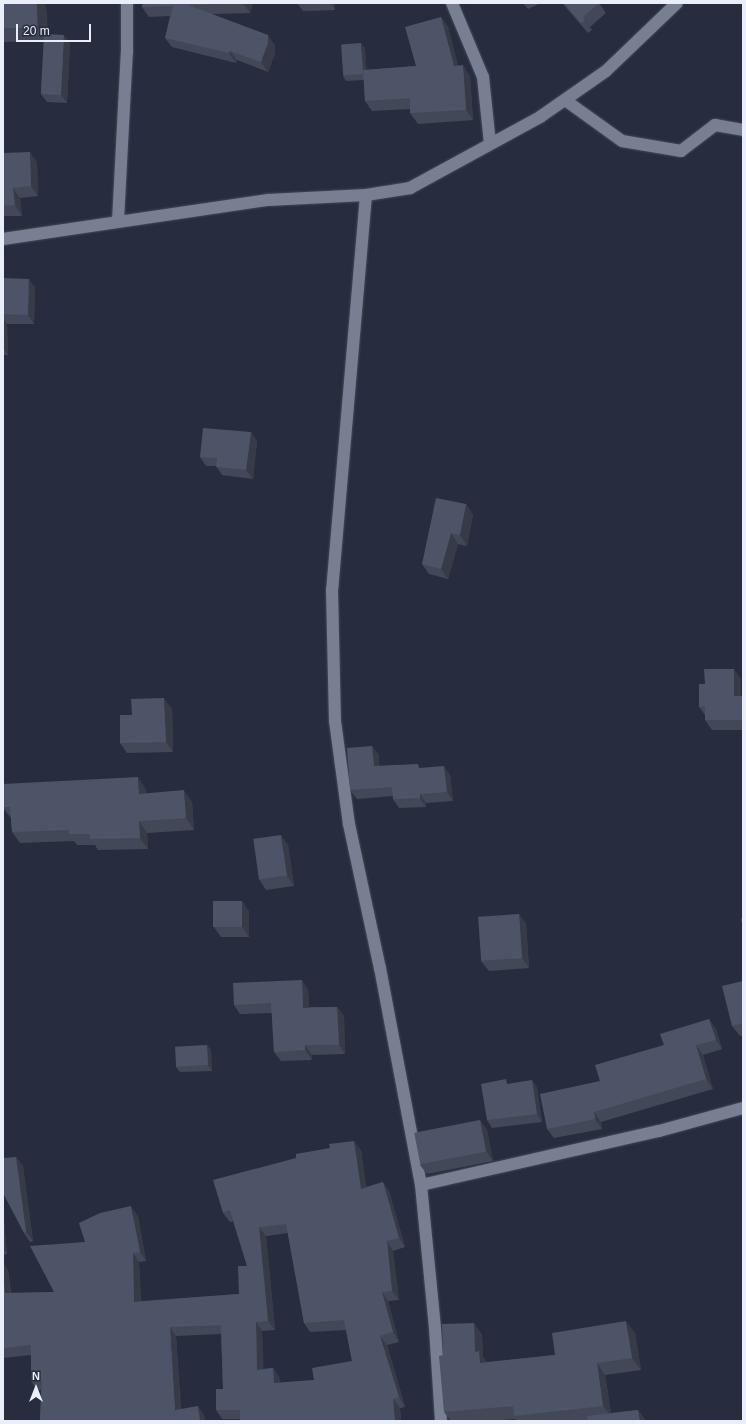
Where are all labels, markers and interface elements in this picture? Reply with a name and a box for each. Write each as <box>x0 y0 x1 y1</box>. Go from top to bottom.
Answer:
scale bar <box>18 16 93 42</box>
text: 20 m <box>23 24 50 38</box>
north arrow <box>16 1368 56 1408</box>
text: N <box>32 1370 40 1382</box>

